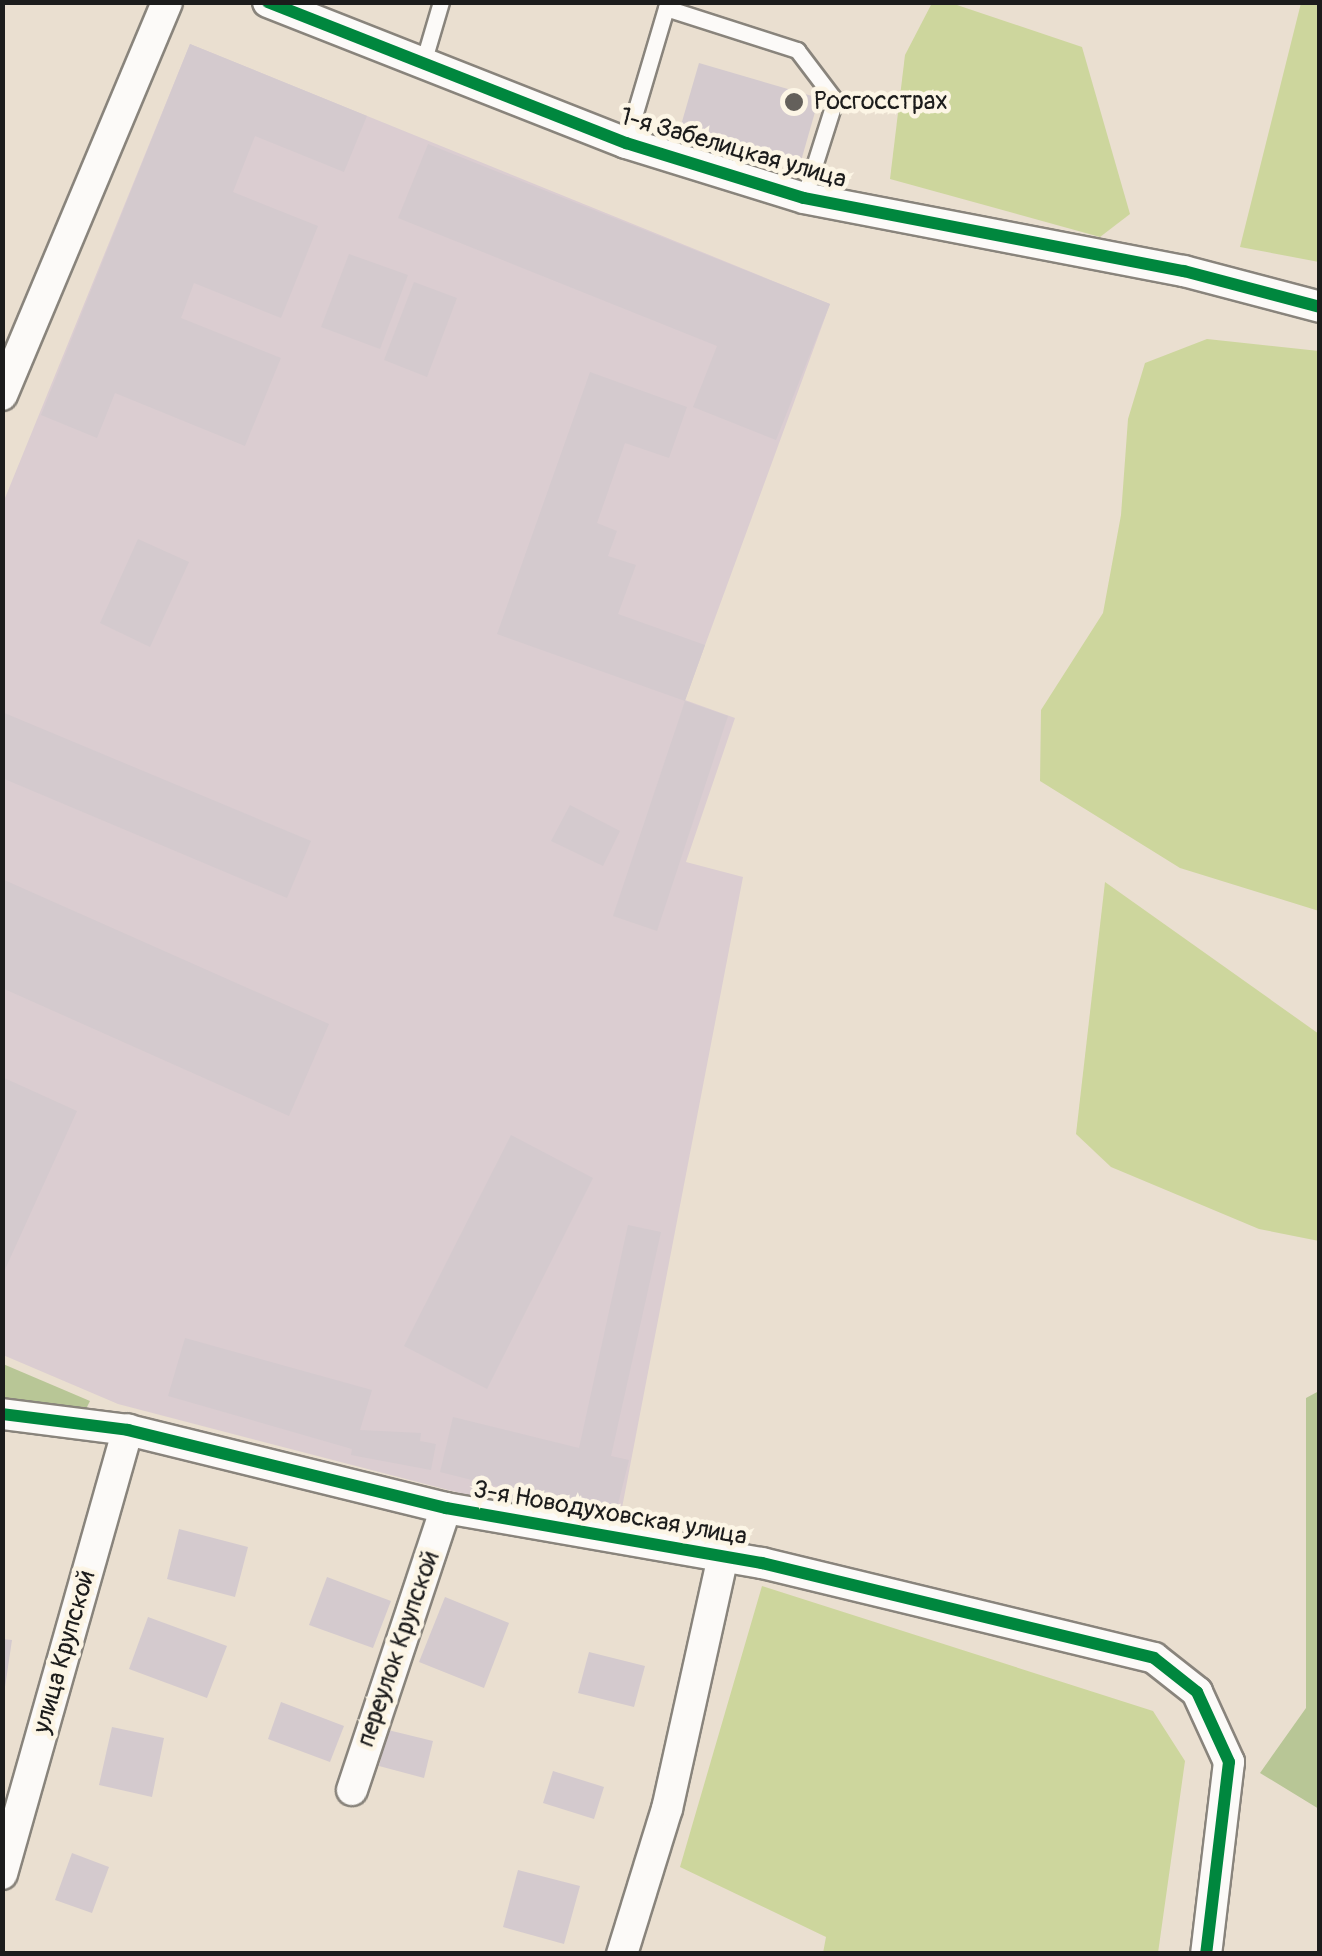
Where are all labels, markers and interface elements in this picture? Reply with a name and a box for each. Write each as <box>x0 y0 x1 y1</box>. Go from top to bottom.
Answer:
place label: Росгосстрах <box>814 87 948 117</box>
marker: Росгосстрах <box>783 91 805 113</box>
street label: 1-я Забелицкая улица <box>616 102 850 196</box>
street label: 3-я Новодуховская улица <box>471 1475 749 1553</box>
street label: переулок Крупской <box>351 1547 447 1751</box>
street label: улица Крупской <box>27 1567 103 1737</box>

